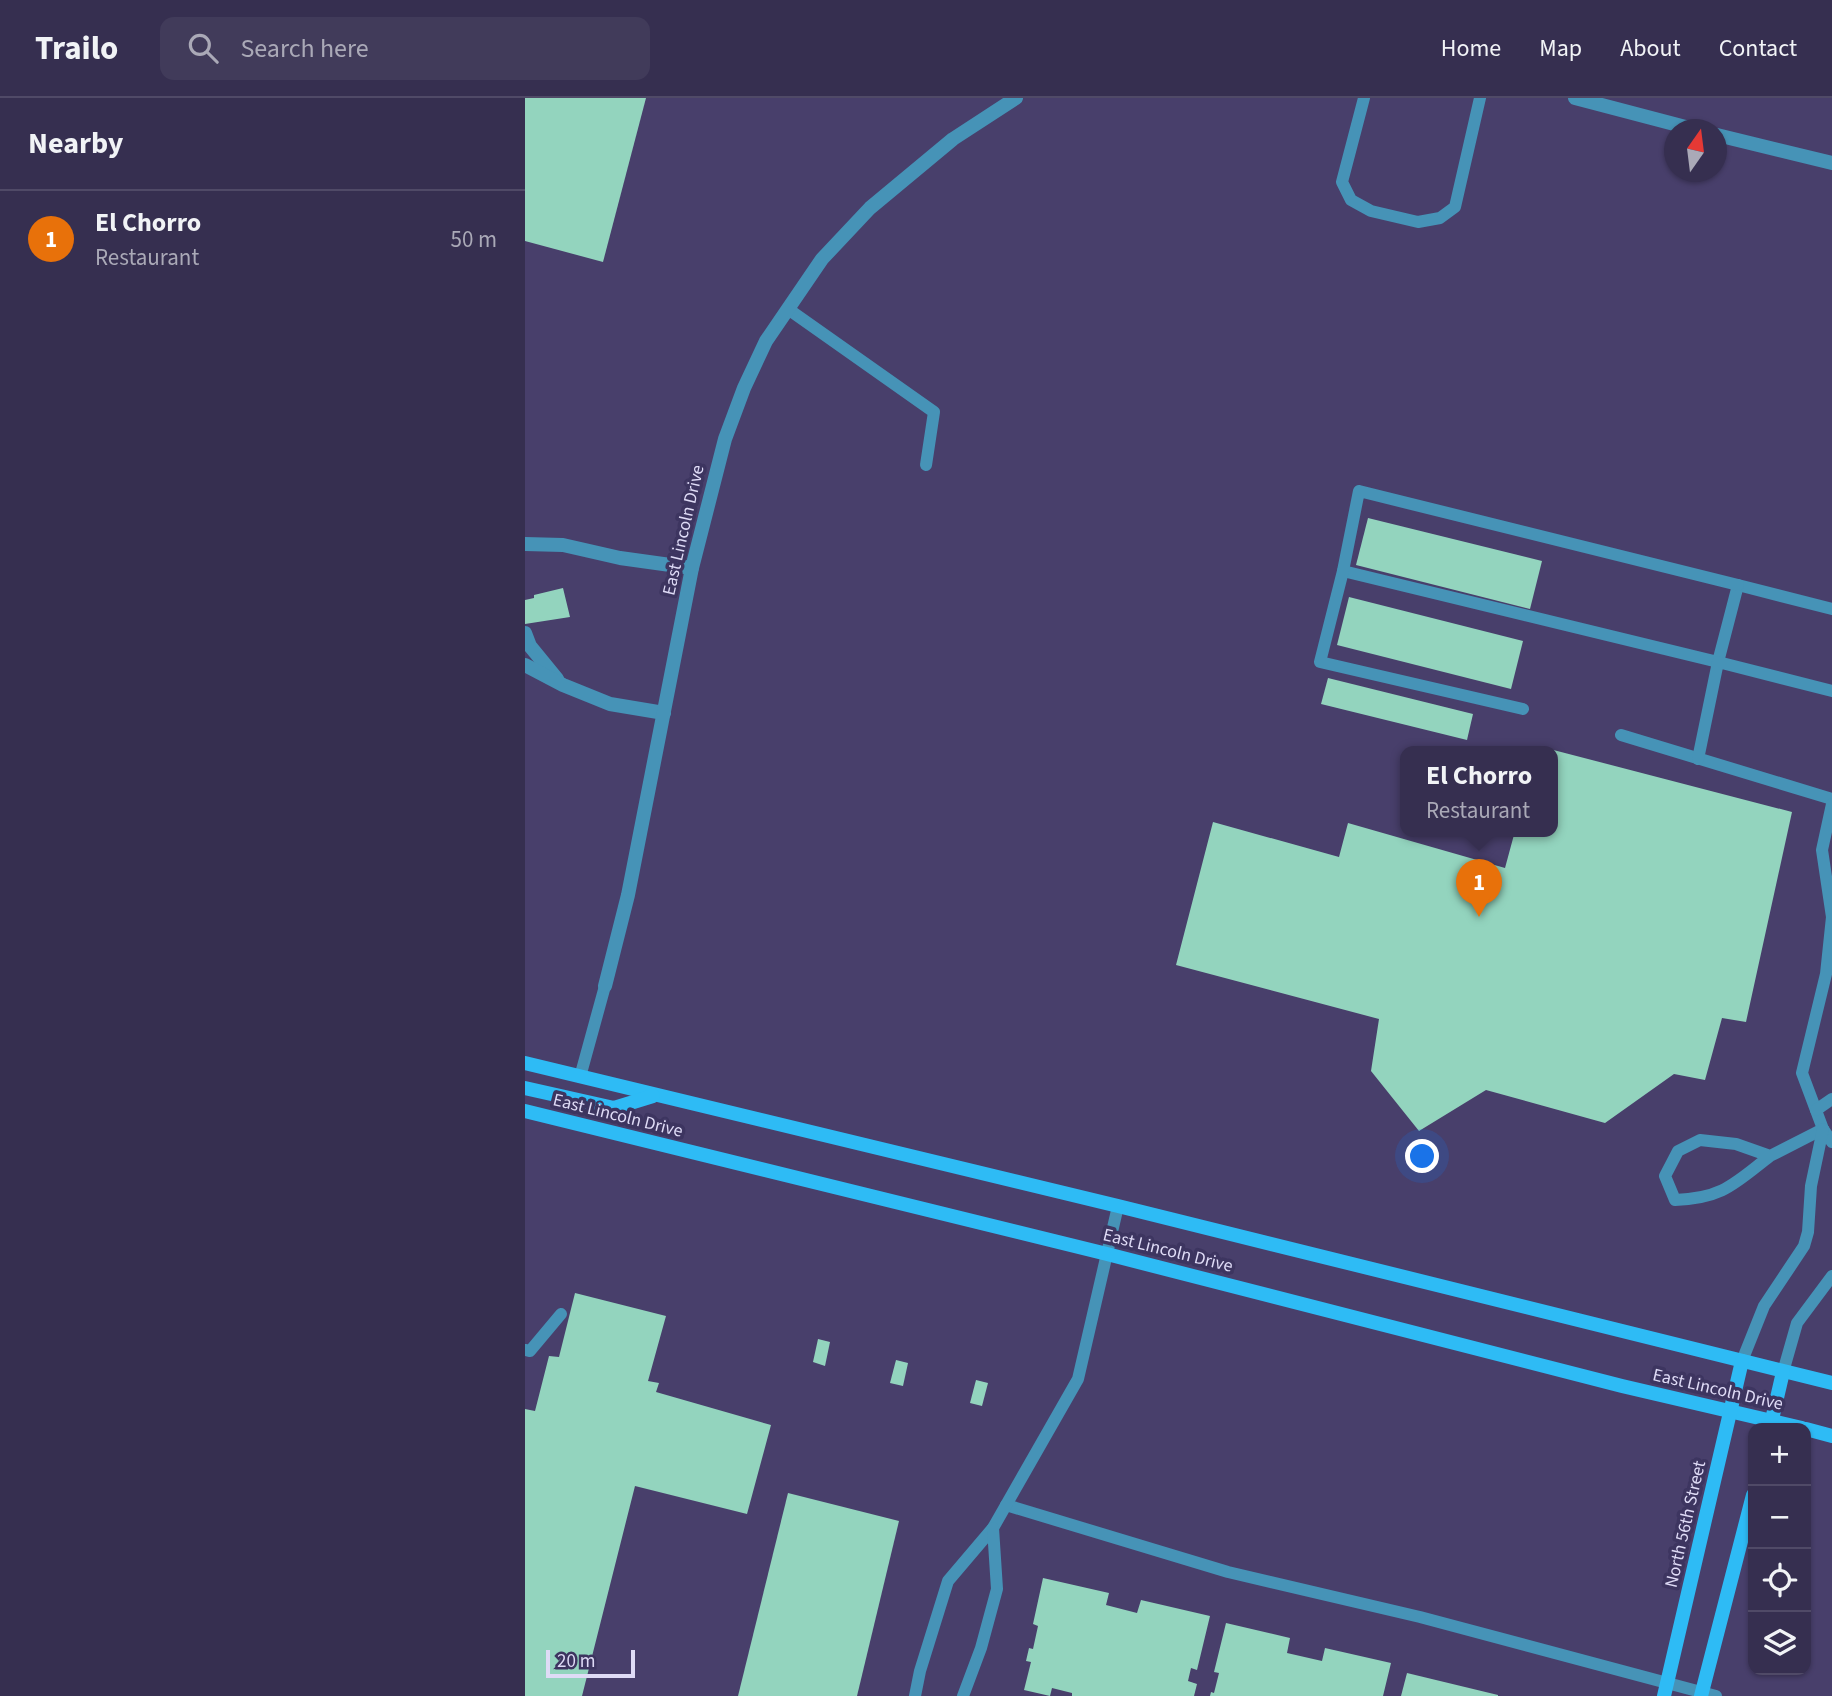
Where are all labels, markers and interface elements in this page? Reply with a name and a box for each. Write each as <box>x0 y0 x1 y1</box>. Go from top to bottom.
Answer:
search box <box>160 17 650 80</box>
text: Trailo <box>35 25 118 72</box>
icon: search <box>184 29 222 67</box>
text: Search here <box>240 30 369 67</box>
text: Home <box>1441 31 1501 66</box>
text: Map <box>1539 31 1582 66</box>
text: About <box>1620 31 1681 66</box>
text: Contact <box>1719 31 1797 66</box>
north arrow <box>1664 119 1727 182</box>
text: Nearby <box>28 122 123 165</box>
text: El Chorro <box>95 204 201 241</box>
text: 1 <box>45 223 57 256</box>
text: 50 m <box>450 223 497 256</box>
text: Restaurant <box>95 241 199 274</box>
street label: East Lincoln Drive <box>656 462 711 598</box>
popup <box>1400 746 1558 837</box>
text: El Chorro <box>1426 757 1532 794</box>
text: Restaurant <box>1426 794 1530 827</box>
pin: 1 <box>1456 859 1502 917</box>
street label: East Lincoln Drive <box>550 1087 686 1144</box>
your location <box>1405 1139 1439 1173</box>
street label: East Lincoln Drive <box>1100 1222 1236 1279</box>
street label: East Lincoln Drive <box>1650 1362 1786 1417</box>
map controls <box>1748 1423 1811 1675</box>
button: + <box>1748 1423 1811 1486</box>
street label: North 56th Street <box>1659 1458 1712 1590</box>
button: − <box>1748 1486 1811 1549</box>
button: locate <box>1748 1549 1811 1612</box>
button: layers <box>1748 1612 1811 1675</box>
scale bar <box>546 1647 635 1679</box>
text: 20 m <box>557 1648 595 1675</box>

